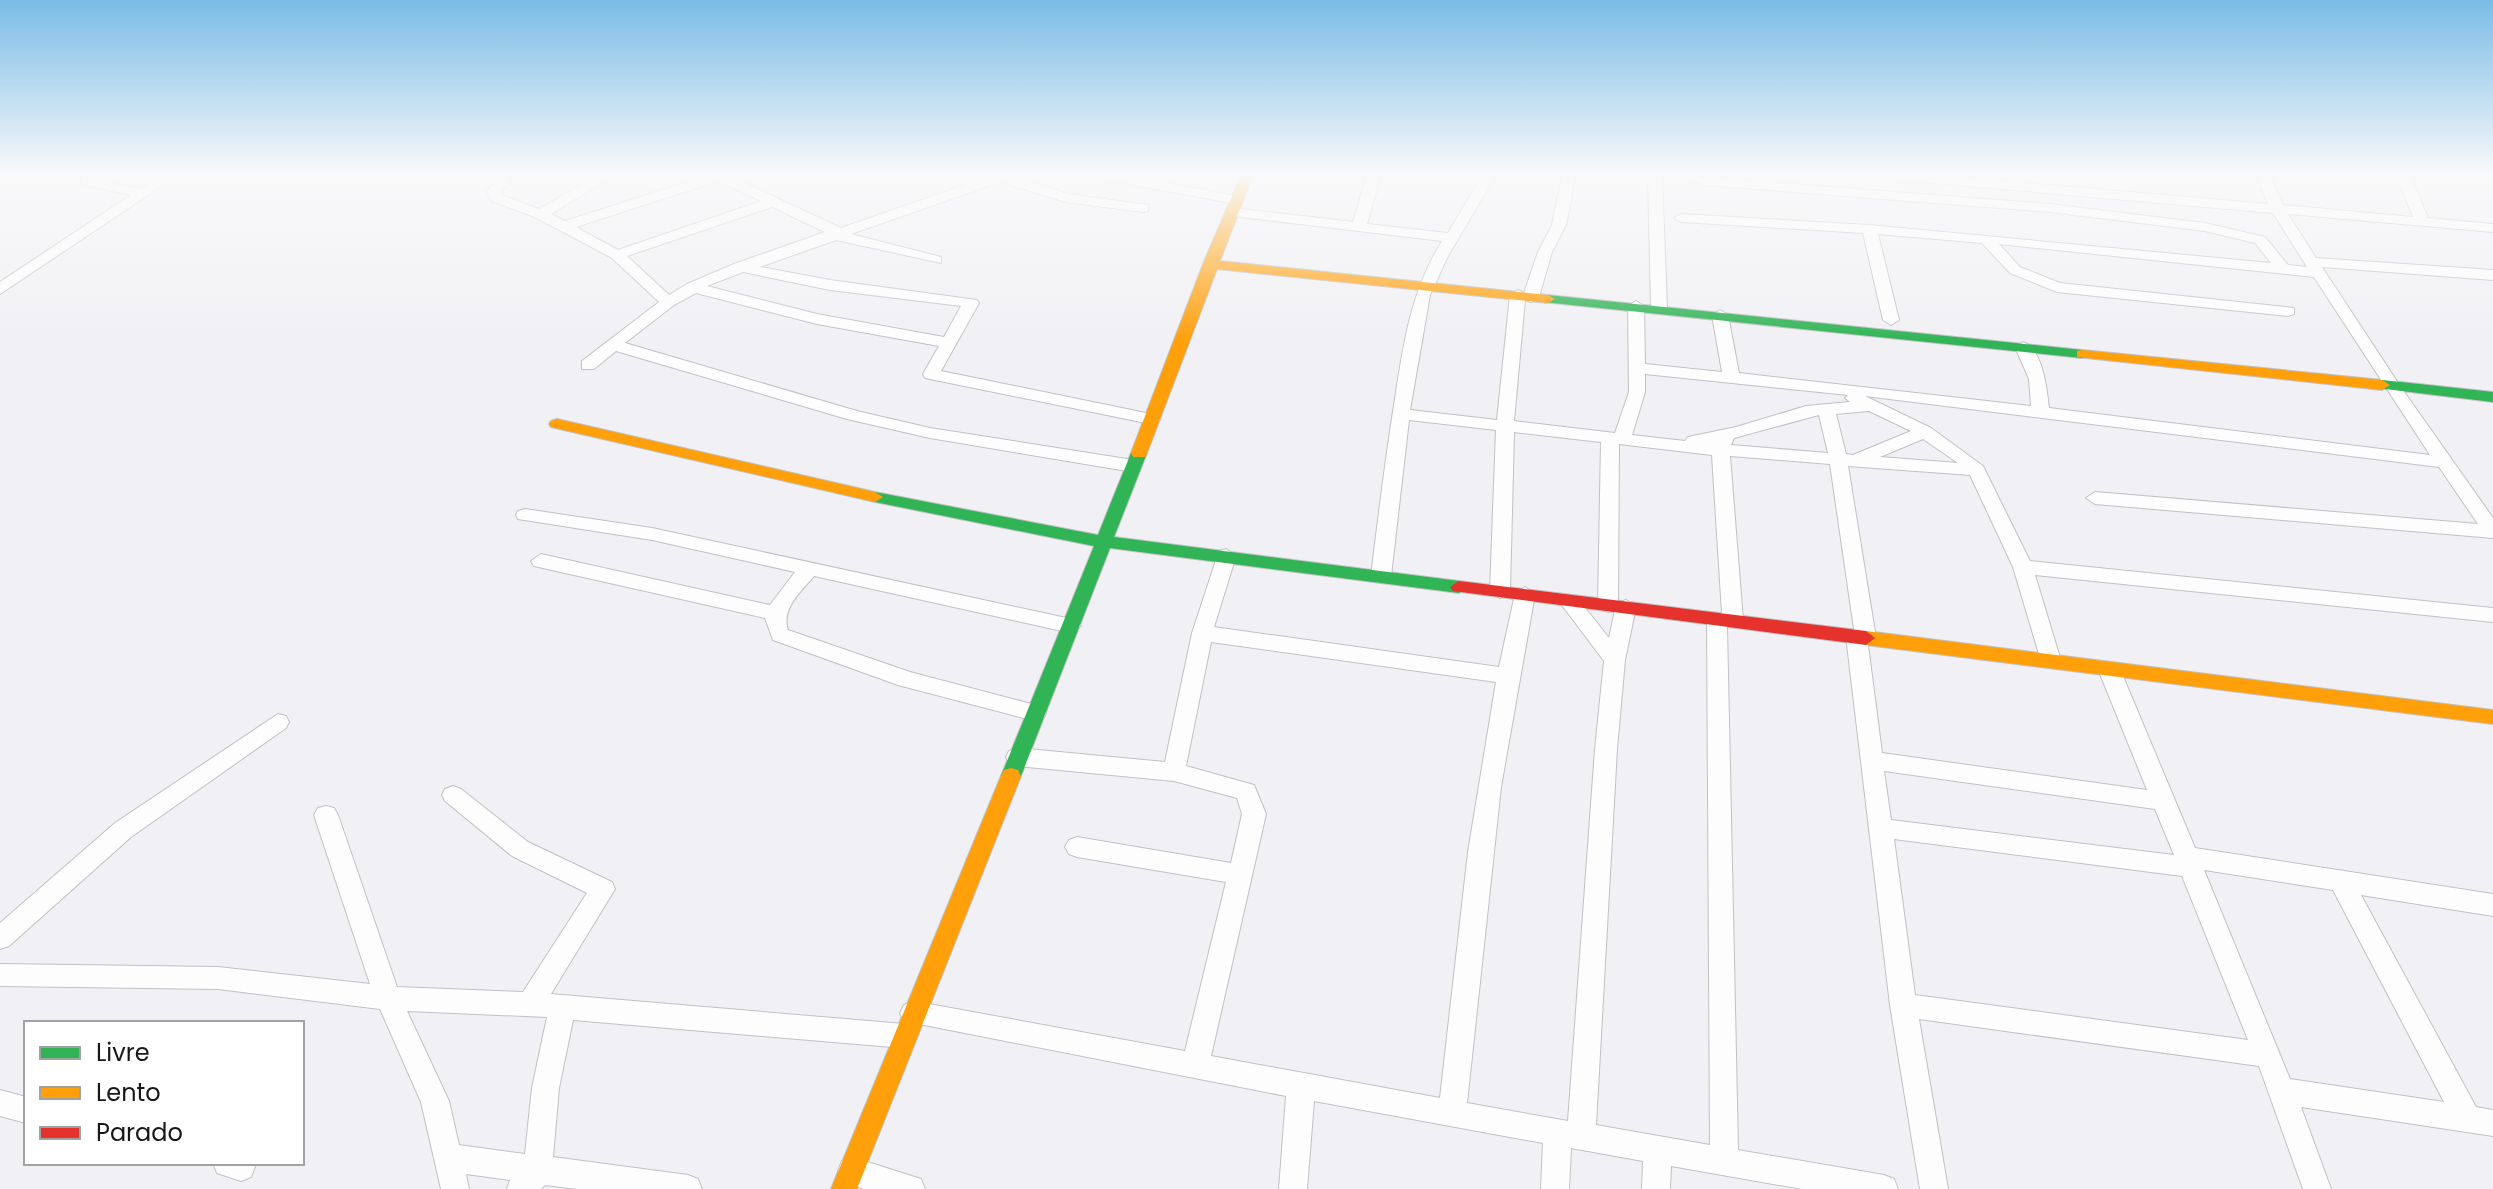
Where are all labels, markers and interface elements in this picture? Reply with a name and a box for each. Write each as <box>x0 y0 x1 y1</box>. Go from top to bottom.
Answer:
legend <box>24 1021 304 1165</box>
text: Livre <box>96 1036 150 1069</box>
text: Lento <box>96 1076 161 1109</box>
text: Parado <box>96 1116 183 1149</box>

